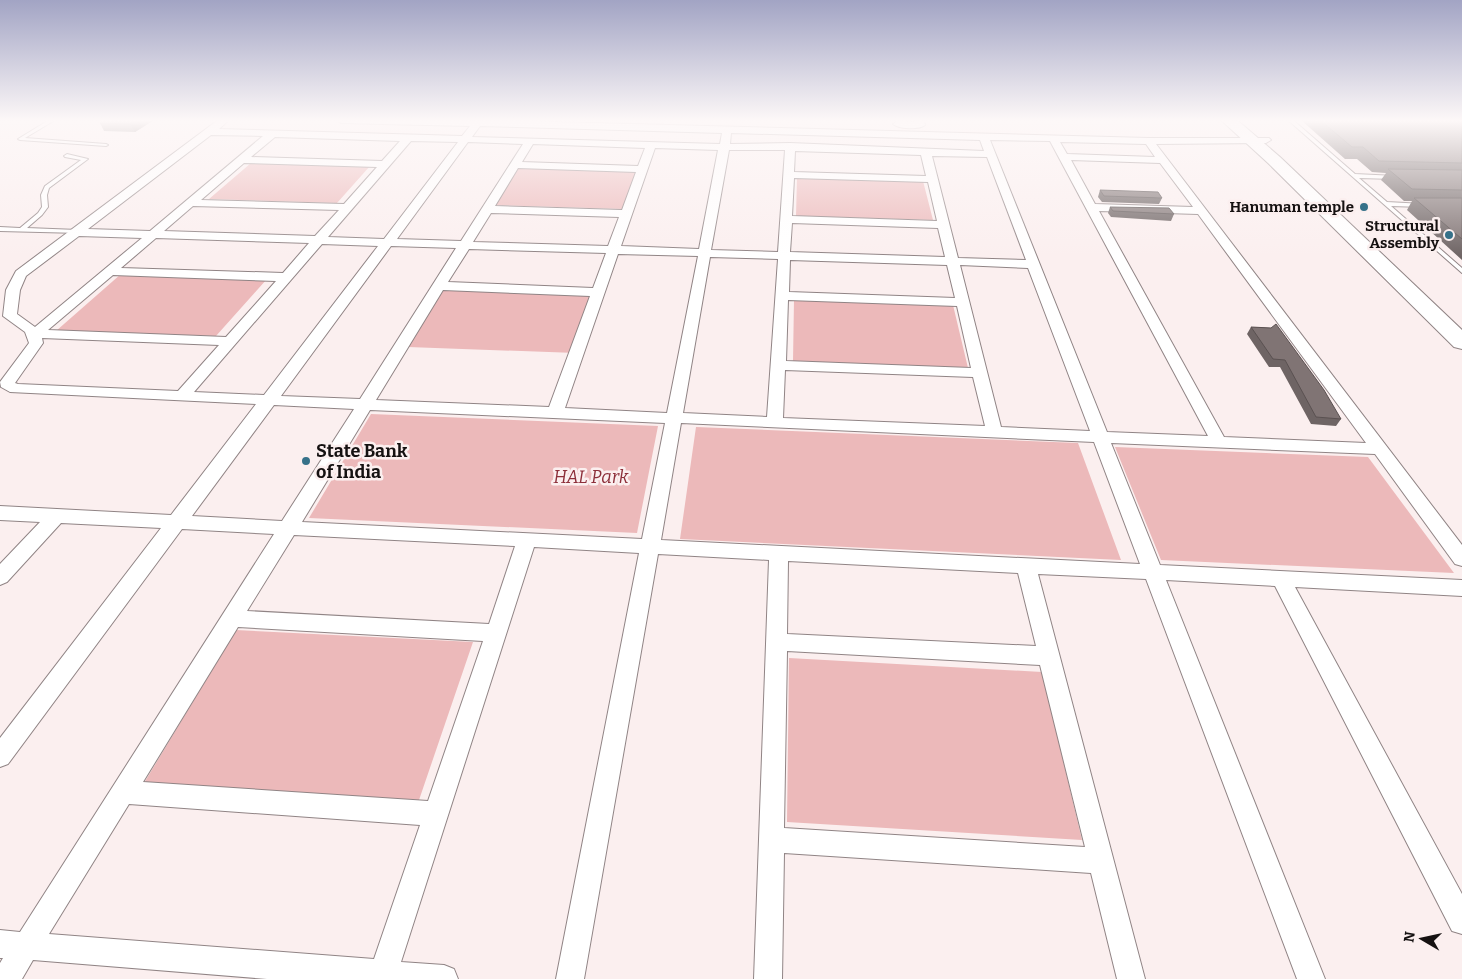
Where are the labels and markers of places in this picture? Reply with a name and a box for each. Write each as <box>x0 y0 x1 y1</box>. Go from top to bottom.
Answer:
place label: Hanuman temple <box>1230 198 1354 216</box>
marker: Hanuman temple <box>1358 201 1370 213</box>
place label: Structural Assembly <box>1365 217 1440 252</box>
marker: Structural Assembly <box>1443 229 1455 241</box>
place label: State Bank of India <box>316 440 408 483</box>
marker: State Bank of India <box>300 455 312 467</box>

